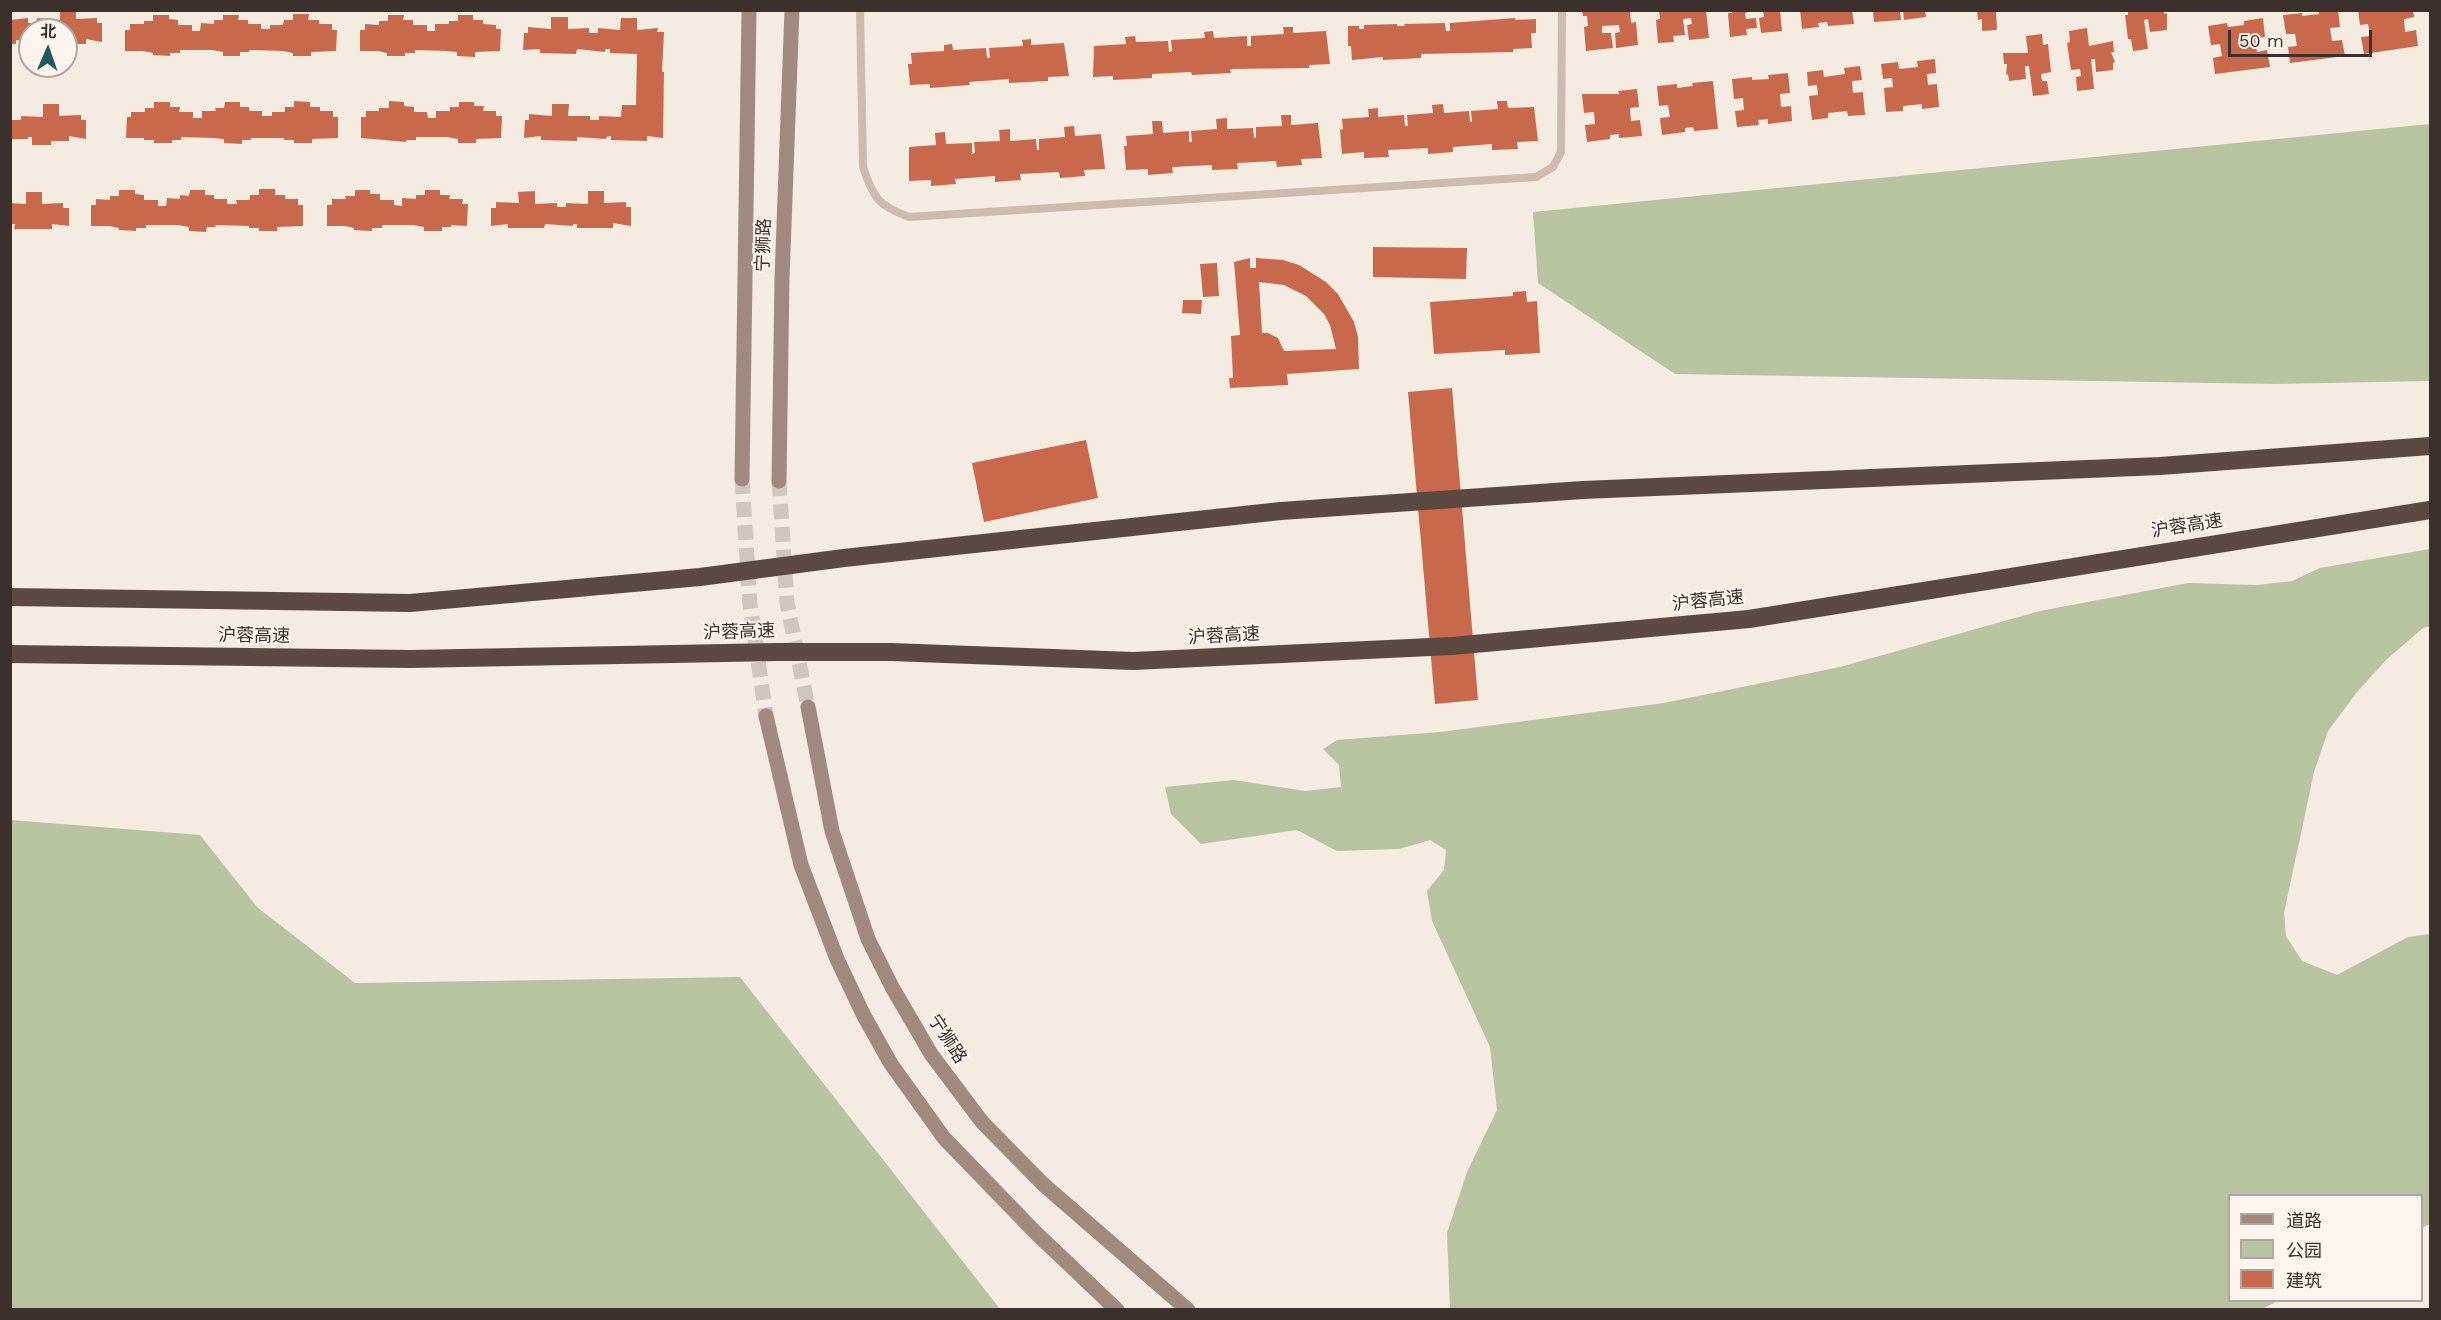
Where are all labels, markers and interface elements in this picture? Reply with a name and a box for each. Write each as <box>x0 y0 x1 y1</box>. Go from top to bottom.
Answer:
north arrow <box>18 18 78 78</box>
scale bar <box>2231 18 2375 56</box>
text: 北 <box>40 22 57 41</box>
text: 50 m <box>2239 30 2284 51</box>
street label: 宁狮路 <box>752 218 776 272</box>
street label: 沪蓉高速 <box>2150 510 2224 542</box>
street label: 沪蓉高速 <box>1671 586 1745 616</box>
street label: 沪蓉高速 <box>703 620 775 644</box>
street label: 沪蓉高速 <box>1187 623 1261 649</box>
street label: 沪蓉高速 <box>218 625 290 647</box>
street label: 宁狮路 <box>923 1010 971 1068</box>
legend <box>2228 1194 2423 1302</box>
text: 道路 <box>2286 1210 2322 1231</box>
text: 公园 <box>2286 1240 2322 1261</box>
text: 建筑 <box>2286 1270 2322 1291</box>

